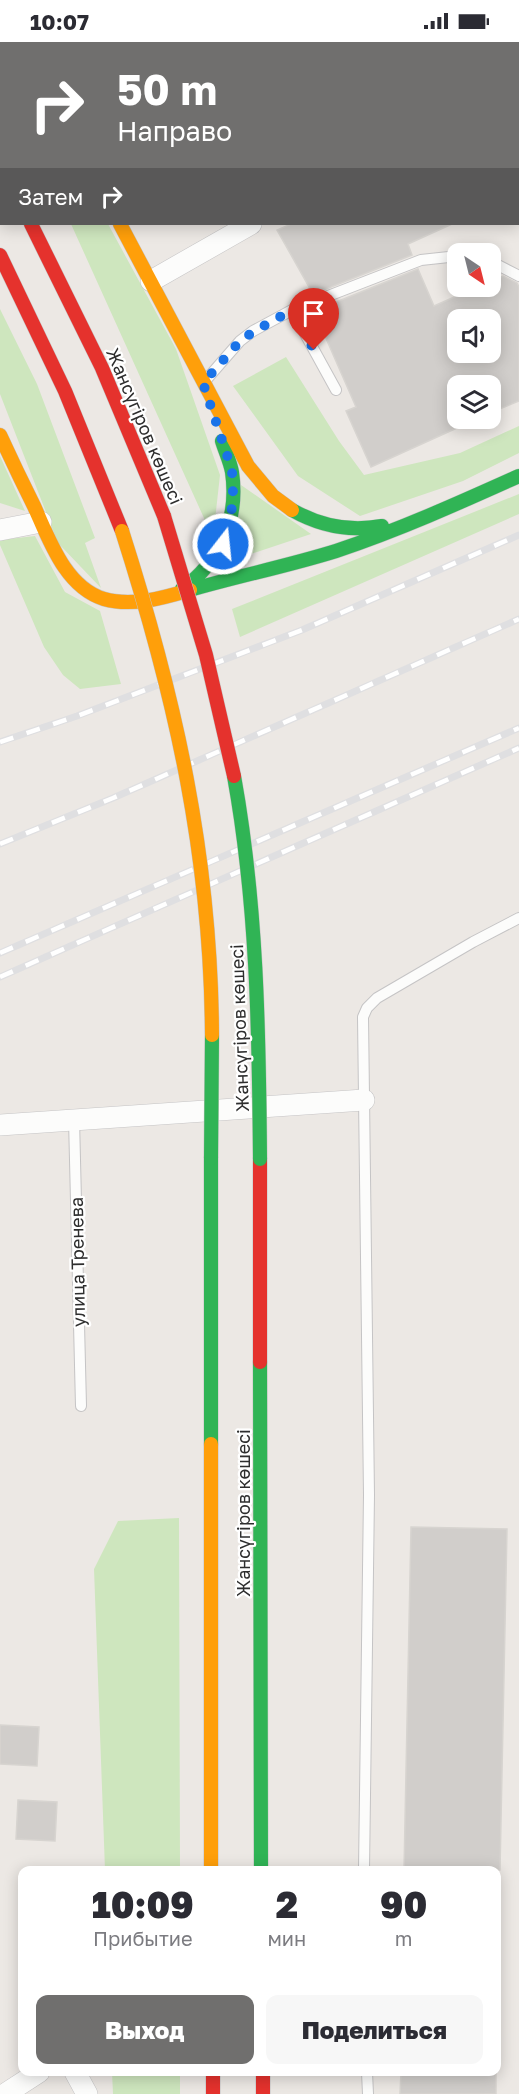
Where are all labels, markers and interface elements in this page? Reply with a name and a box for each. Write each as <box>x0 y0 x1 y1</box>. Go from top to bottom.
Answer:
text: 10:07 <box>30 8 89 35</box>
text: 50 m <box>117 64 217 114</box>
icon: right <box>18 66 96 144</box>
text: Направо <box>117 115 232 147</box>
icon: right <box>95 180 128 213</box>
text: Затем <box>18 183 83 210</box>
north arrow <box>447 243 501 297</box>
map controls <box>447 243 501 429</box>
pin <box>288 288 339 350</box>
icon: arrive <box>297 297 330 330</box>
button: sound <box>447 309 501 363</box>
street label: Жансүгіров көшесі <box>102 344 188 508</box>
button: layers <box>447 375 501 429</box>
position arrow <box>191 512 255 576</box>
street label: Жансүгіров көшесі <box>225 944 253 1112</box>
street label: улица Тренева <box>65 1197 89 1327</box>
street label: Жансүгіров көшесі <box>232 1429 254 1597</box>
text: 10:09 <box>92 1883 194 1926</box>
text: 2 <box>276 1883 298 1926</box>
text: 90 <box>380 1883 427 1926</box>
text: Прибытие <box>93 1926 193 1950</box>
text: мин <box>267 1926 306 1950</box>
text: m <box>395 1926 412 1950</box>
button: Выход <box>36 1995 254 2064</box>
button: Поделиться <box>266 1995 483 2064</box>

